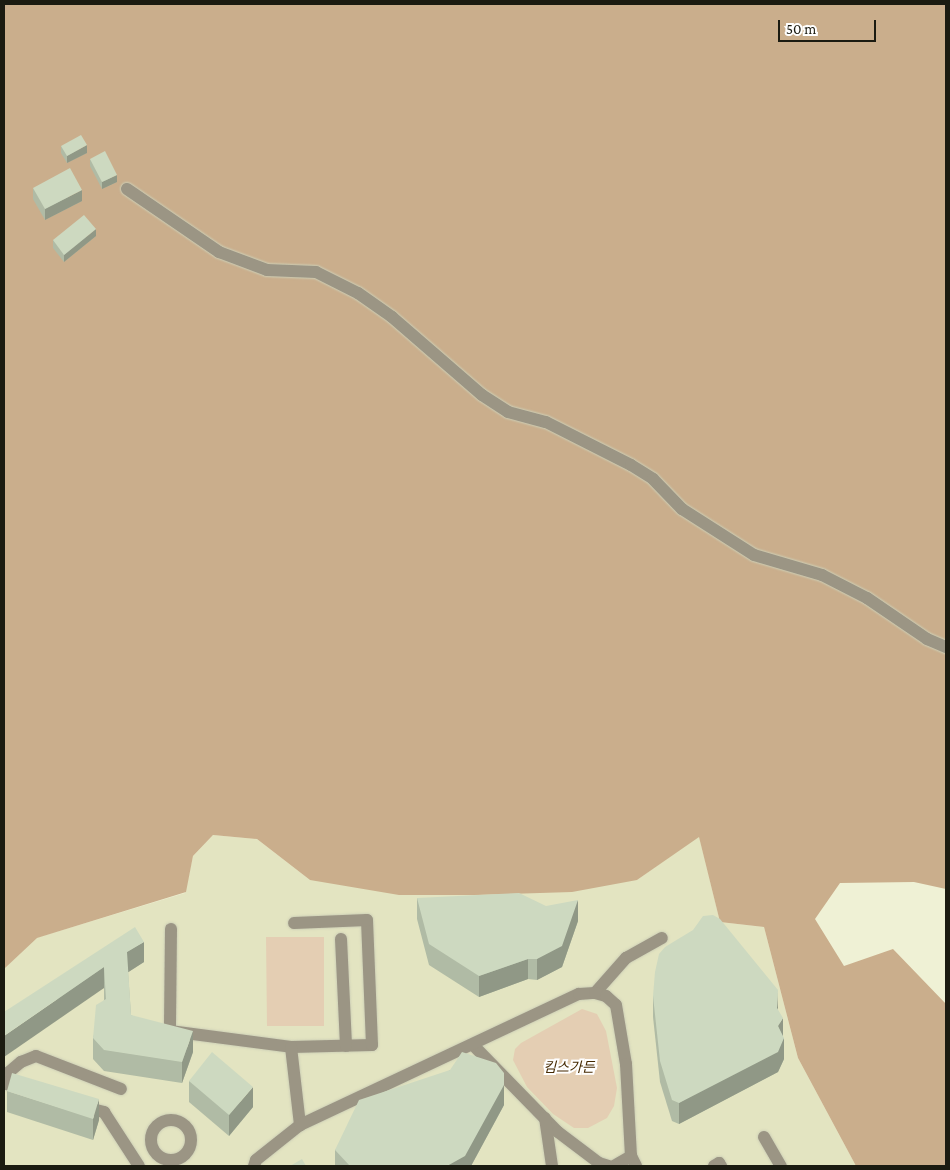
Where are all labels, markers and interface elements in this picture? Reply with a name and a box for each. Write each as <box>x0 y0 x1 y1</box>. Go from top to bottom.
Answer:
scale bar <box>780 10 878 42</box>
text: 50 m <box>786 21 816 37</box>
park label: 킴스가든 <box>543 1059 595 1075</box>

